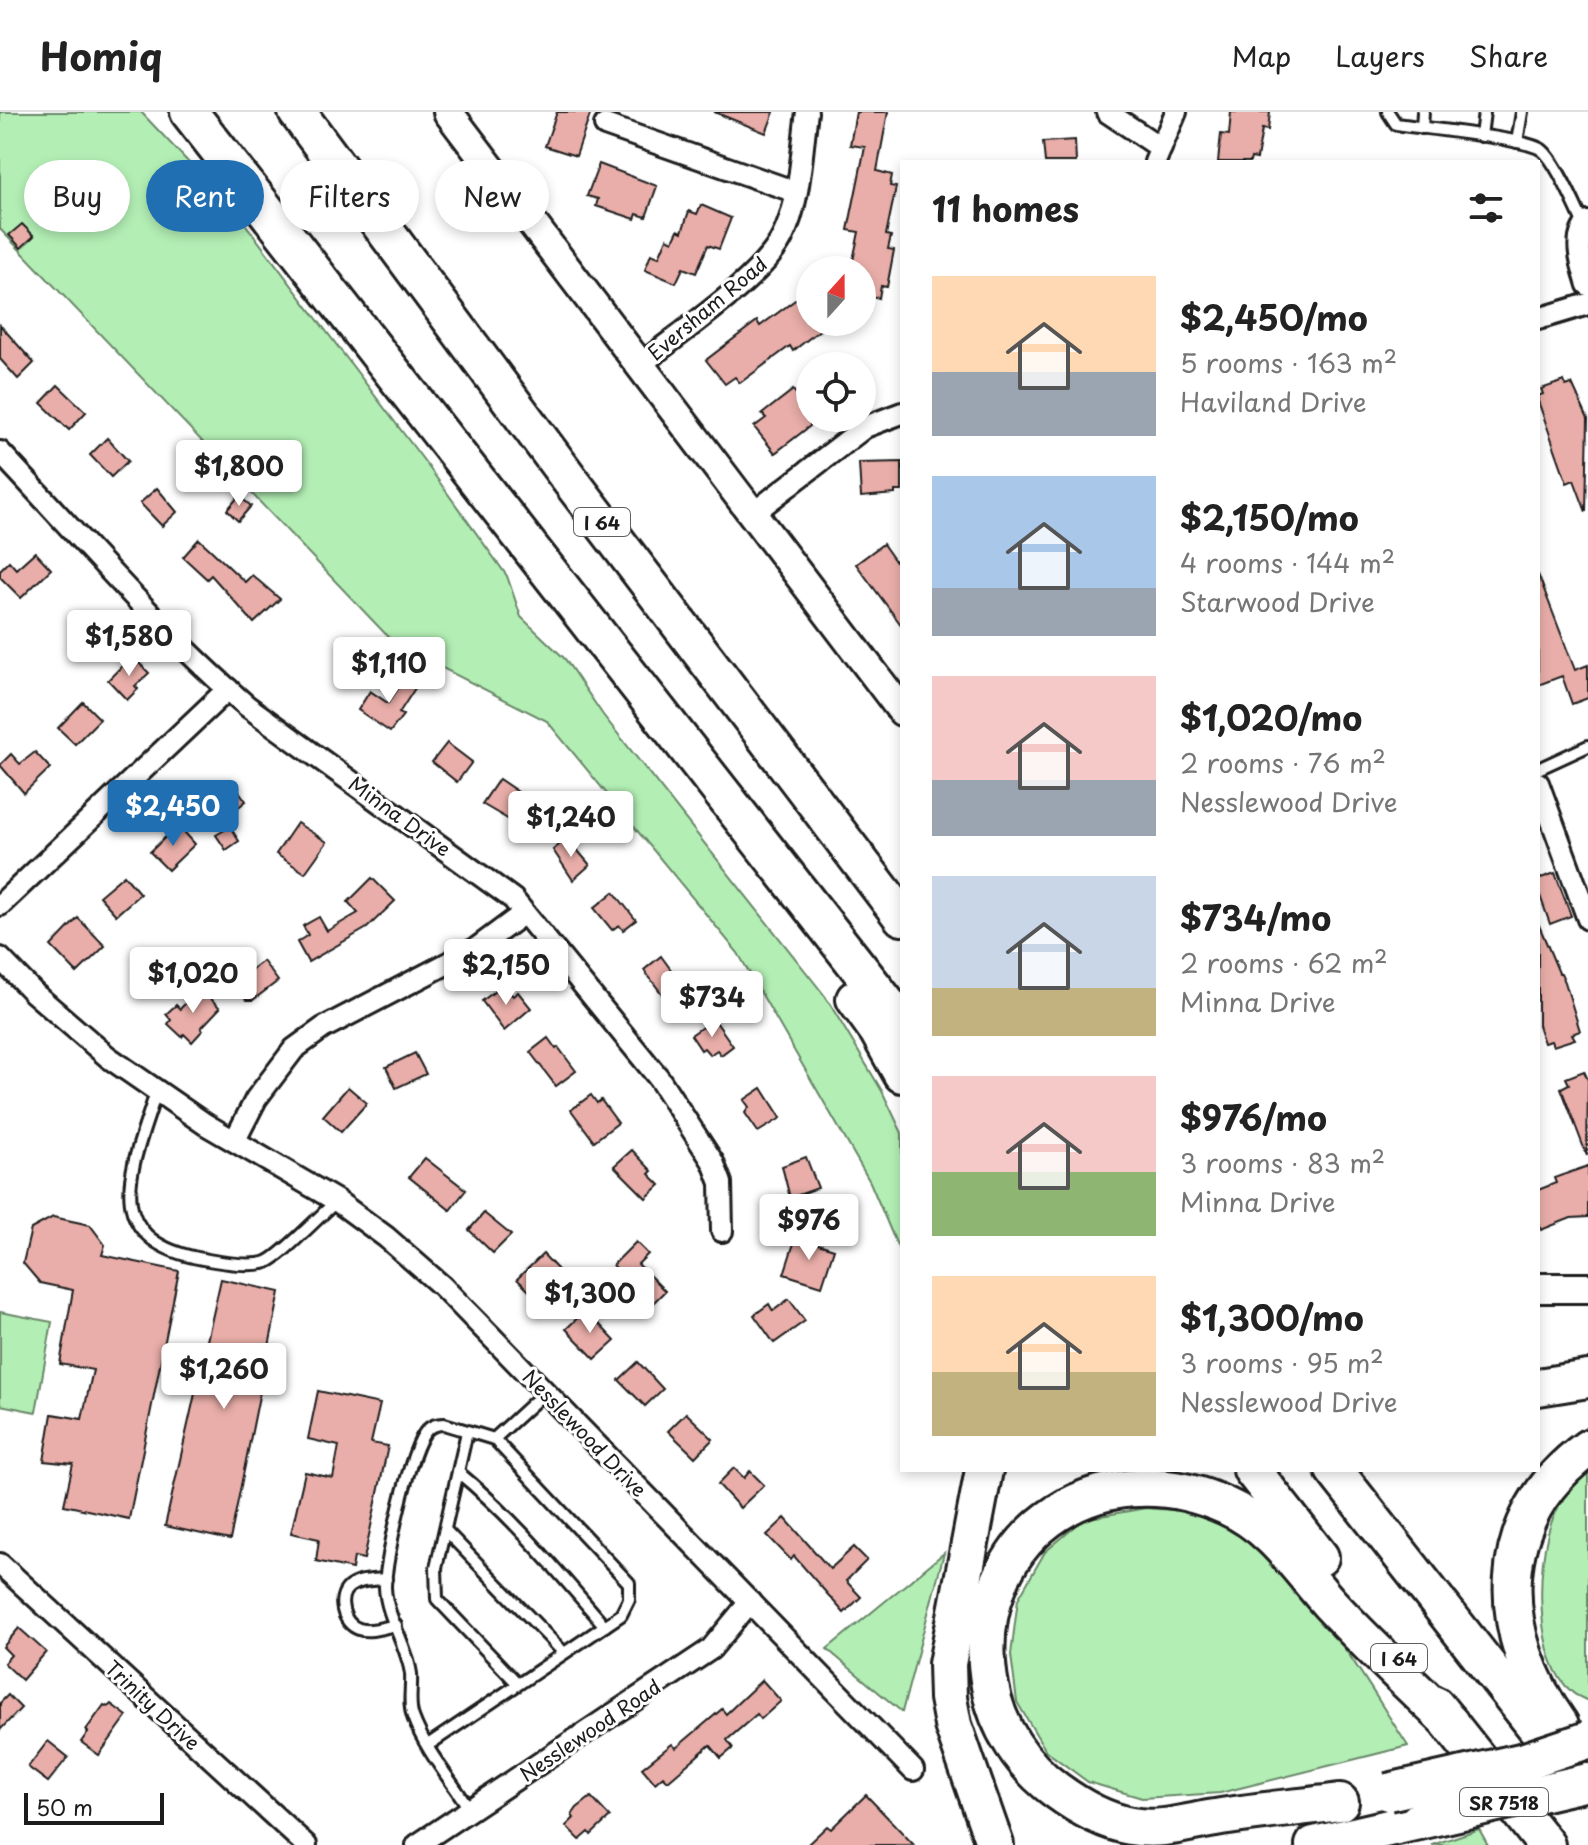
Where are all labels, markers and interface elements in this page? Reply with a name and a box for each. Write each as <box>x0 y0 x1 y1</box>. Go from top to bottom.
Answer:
text: Homiq <box>40 27 162 84</box>
text: Map <box>1231 34 1291 77</box>
text: Layers <box>1335 34 1425 77</box>
text: Share <box>1469 34 1548 77</box>
chip: Buy <box>24 160 130 232</box>
chip: Rent <box>146 160 264 232</box>
chip: Filters <box>280 160 419 232</box>
chip: New <box>435 160 549 232</box>
text: 11 homes <box>932 182 1079 234</box>
icon: filters <box>1464 186 1508 230</box>
street label: Eversham Road <box>641 249 773 367</box>
north arrow <box>796 256 876 336</box>
map controls <box>796 256 876 432</box>
text: $2,450/mo <box>1180 291 1368 343</box>
icon: home <box>996 308 1092 404</box>
text: 5 rooms · 163 m² <box>1180 343 1397 382</box>
button: locate <box>796 352 876 432</box>
text: Haviland Drive <box>1180 382 1366 421</box>
pin: $1,800 <box>174 440 304 508</box>
text: $1,800 <box>194 446 284 485</box>
text: $2,150/mo <box>1180 491 1359 543</box>
road number: I 64 <box>574 508 630 536</box>
icon: home <box>996 508 1092 604</box>
text: 4 rooms · 144 m² <box>1180 543 1395 582</box>
text: Starwood Drive <box>1180 582 1375 621</box>
pin: $1,580 <box>64 610 194 678</box>
text: $1,580 <box>85 616 173 655</box>
pin: $1,110 <box>324 637 454 705</box>
text: $1,110 <box>351 643 427 682</box>
text: $1,020/mo <box>1180 691 1362 743</box>
icon: home <box>996 708 1092 804</box>
text: 2 rooms · 76 m² <box>1180 743 1386 782</box>
street label: Minna Drive <box>343 769 457 863</box>
pin: $2,450 <box>108 780 238 848</box>
text: Nesslewood Drive <box>1180 782 1398 821</box>
text: $2,450 <box>126 786 220 825</box>
pin: $1,240 <box>506 791 636 859</box>
text: $1,240 <box>526 797 616 836</box>
text: $734/mo <box>1180 891 1331 943</box>
icon: home <box>996 908 1092 1004</box>
pin: $2,150 <box>441 939 571 1007</box>
text: 2 rooms · 62 m² <box>1180 943 1388 982</box>
text: $2,150 <box>462 945 550 984</box>
pin: $1,020 <box>128 947 258 1015</box>
text: $1,020 <box>148 953 238 992</box>
pin: $734 <box>665 971 759 1039</box>
text: $734 <box>679 977 745 1016</box>
text: Minna Drive <box>1180 982 1336 1021</box>
text: $976/mo <box>1180 1091 1327 1143</box>
icon: home <box>996 1108 1092 1204</box>
text: 3 rooms · 83 m² <box>1180 1143 1385 1182</box>
text: Minna Drive <box>1180 1182 1336 1221</box>
pin: $976 <box>762 1194 856 1262</box>
text: $976 <box>777 1200 841 1239</box>
pin: $1,300 <box>525 1267 655 1335</box>
text: $1,300 <box>544 1273 636 1312</box>
text: $1,300/mo <box>1180 1291 1364 1343</box>
icon: home <box>996 1308 1092 1404</box>
pin: $1,260 <box>159 1343 289 1411</box>
text: 3 rooms · 95 m² <box>1180 1343 1384 1382</box>
text: $1,260 <box>179 1349 269 1388</box>
street label: Nesslewood Drive <box>516 1362 654 1504</box>
text: Nesslewood Drive <box>1180 1382 1398 1421</box>
road number: I 64 <box>1371 1644 1427 1672</box>
street label: Trinity Drive <box>99 1653 207 1757</box>
street label: Nesslewood Road <box>513 1671 667 1789</box>
road number: SR 7518 <box>1460 1788 1548 1816</box>
scale bar <box>24 1789 164 1825</box>
text: 50 m <box>36 1790 93 1823</box>

